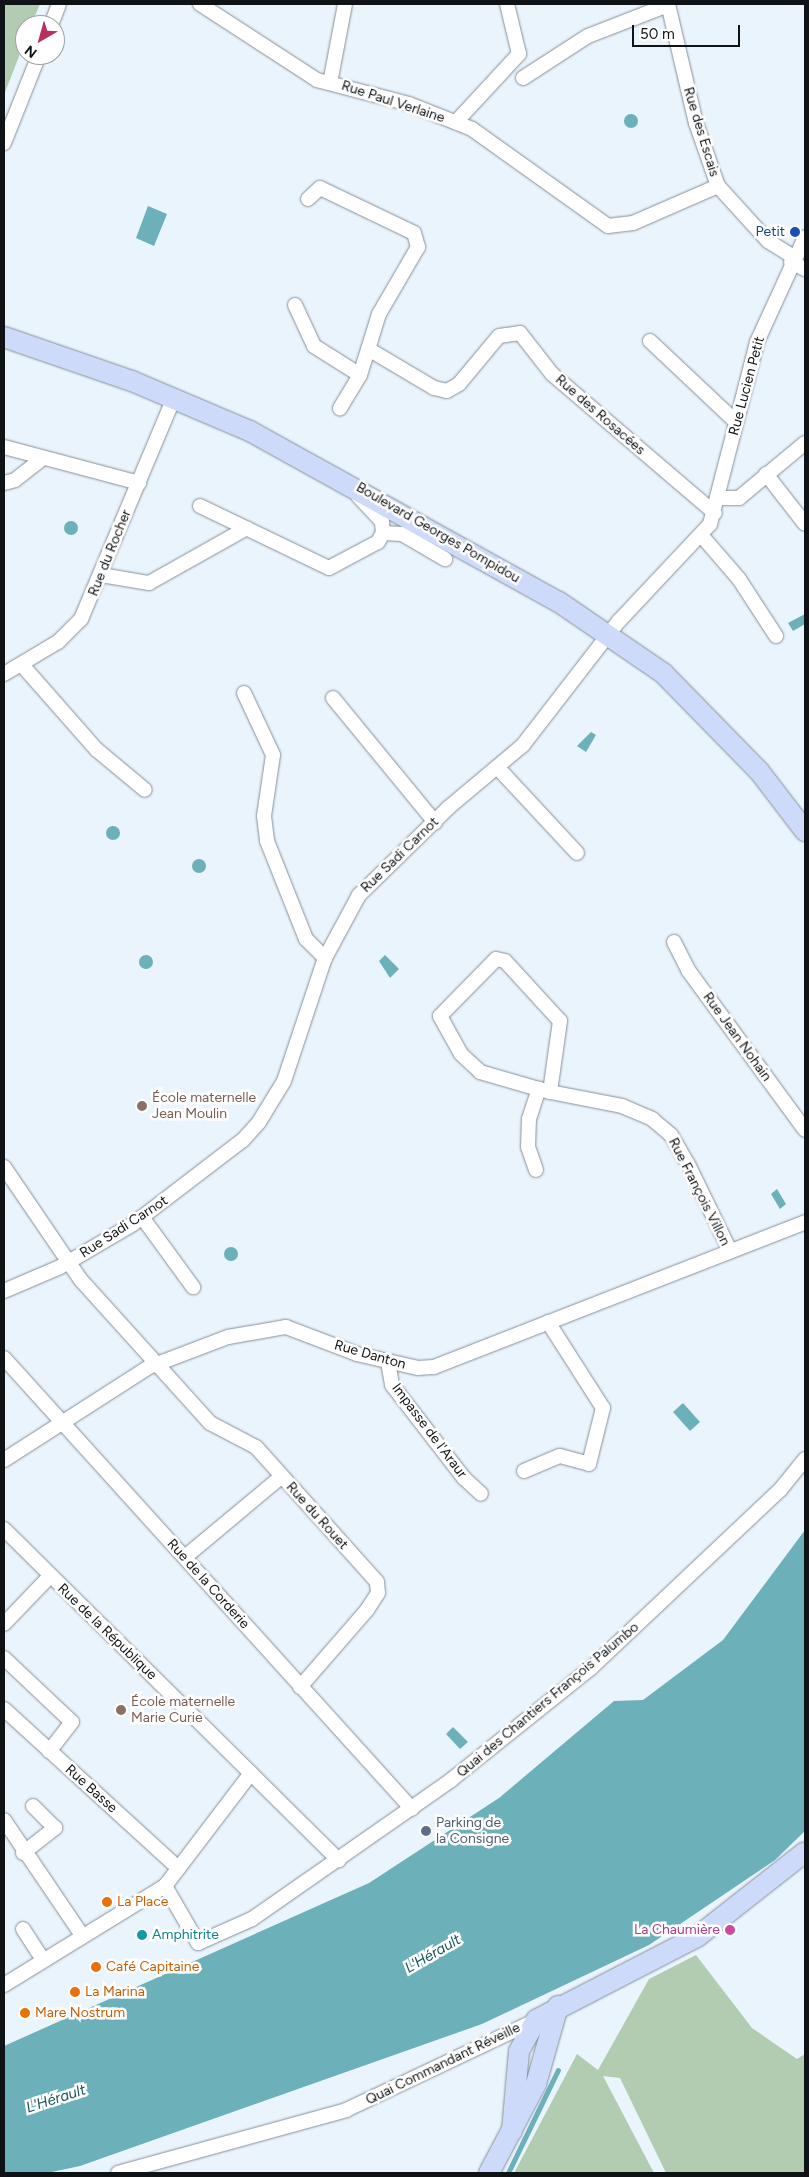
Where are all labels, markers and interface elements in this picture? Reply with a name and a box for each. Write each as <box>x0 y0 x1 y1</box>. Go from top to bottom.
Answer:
north arrow <box>15 15 65 65</box>
scale bar <box>634 15 742 47</box>
text: 50 m <box>640 25 675 43</box>
text: N <box>22 41 41 61</box>
street label: Rue Paul Verlaine <box>339 77 447 127</box>
street label: Rue des Escais <box>679 85 723 179</box>
place label: Petit <box>756 224 785 240</box>
marker: Petit <box>789 226 801 238</box>
street label: Rue Lucien Petit <box>726 335 768 437</box>
street label: Rue des Rosacées <box>552 371 648 459</box>
street label: Boulevard Georges Pompidou <box>353 479 523 587</box>
street label: Rue du Rocher <box>85 507 135 599</box>
street label: Rue Sadi Carnot <box>358 814 442 896</box>
street label: Rue Jean Nohain <box>699 989 775 1085</box>
place label: École maternelle Jean Moulin <box>152 1090 256 1122</box>
marker: École maternelle Jean Moulin <box>136 1100 148 1112</box>
street label: Rue François Villon <box>665 1135 733 1249</box>
street label: Rue Sadi Carnot <box>77 1192 171 1262</box>
street label: Rue Danton <box>332 1337 408 1373</box>
street label: Impasse de l'Araur <box>388 1380 470 1482</box>
street label: Rue du Rouet <box>282 1479 352 1553</box>
street label: Rue de la Corderie <box>163 1536 253 1632</box>
street label: Rue de la République <box>54 1580 160 1684</box>
street label: Quai des Chantiers François Palumbo <box>454 1619 642 1781</box>
place label: École maternelle Marie Curie <box>131 1694 235 1726</box>
marker: École maternelle Marie Curie <box>115 1704 127 1716</box>
street label: Rue Basse <box>62 1761 120 1817</box>
place label: Parking de la Consigne <box>436 1815 509 1848</box>
marker: Parking de la Consigne <box>420 1825 432 1837</box>
place label: La Place <box>117 1894 168 1910</box>
marker: La Place <box>101 1896 113 1908</box>
place label: La Chaumière <box>634 1922 720 1938</box>
marker: La Chaumière <box>724 1924 736 1936</box>
place label: Amphitrite <box>152 1927 219 1943</box>
marker: Amphitrite <box>136 1929 148 1941</box>
water label: L'Hérault <box>402 1931 464 1977</box>
place label: Café Capitaine <box>106 1959 199 1975</box>
marker: Café Capitaine <box>90 1961 102 1973</box>
place label: La Marina <box>85 1984 145 2000</box>
marker: La Marina <box>69 1986 81 1998</box>
place label: Mare Nostrum <box>35 2005 125 2021</box>
marker: Mare Nostrum <box>19 2007 31 2019</box>
street label: Quai Commandant Réveille <box>363 2019 523 2109</box>
water label: L'Hérault <box>24 2081 88 2117</box>

